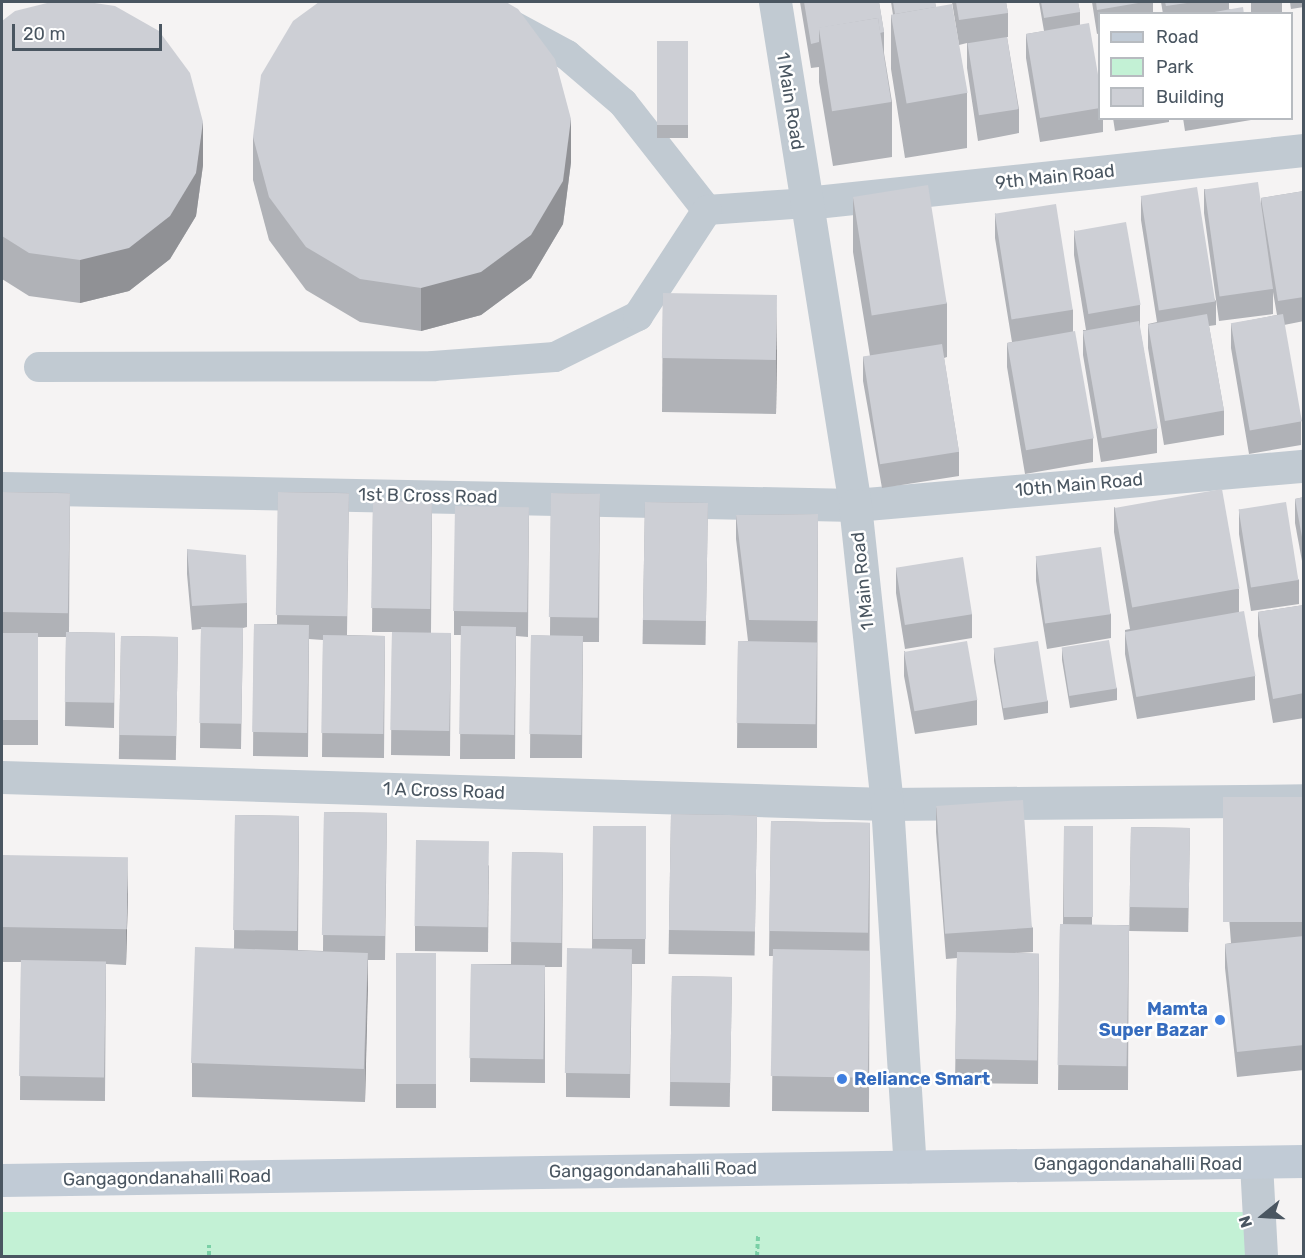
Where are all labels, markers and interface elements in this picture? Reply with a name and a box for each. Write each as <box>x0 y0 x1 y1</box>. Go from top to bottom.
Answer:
scale bar <box>15 12 165 50</box>
legend <box>1098 12 1293 120</box>
text: 20 m <box>23 23 65 45</box>
text: Road <box>1156 26 1199 48</box>
street label: 1 Main Road <box>772 51 808 151</box>
text: Park <box>1156 56 1193 78</box>
text: Building <box>1156 86 1224 108</box>
street label: 9th Main Road <box>994 160 1116 194</box>
street label: 10th Main Road <box>1014 469 1144 501</box>
street label: 1st B Cross Road <box>358 484 498 508</box>
street label: 1 Main Road <box>847 531 879 631</box>
street label: 1 A Cross Road <box>382 778 506 804</box>
place label: Mamta Super Bazar <box>1098 999 1208 1042</box>
marker: Mamta Super Bazar <box>1213 1013 1227 1027</box>
place label: Reliance Smart <box>854 1068 990 1090</box>
marker: Reliance Smart <box>835 1072 849 1086</box>
street label: Gangagondanahalli Road <box>1034 1153 1242 1175</box>
street label: Gangagondanahalli Road <box>549 1157 757 1183</box>
street label: Gangagondanahalli Road <box>63 1165 271 1191</box>
north arrow <box>1233 1186 1293 1246</box>
text: N <box>1235 1213 1256 1230</box>

